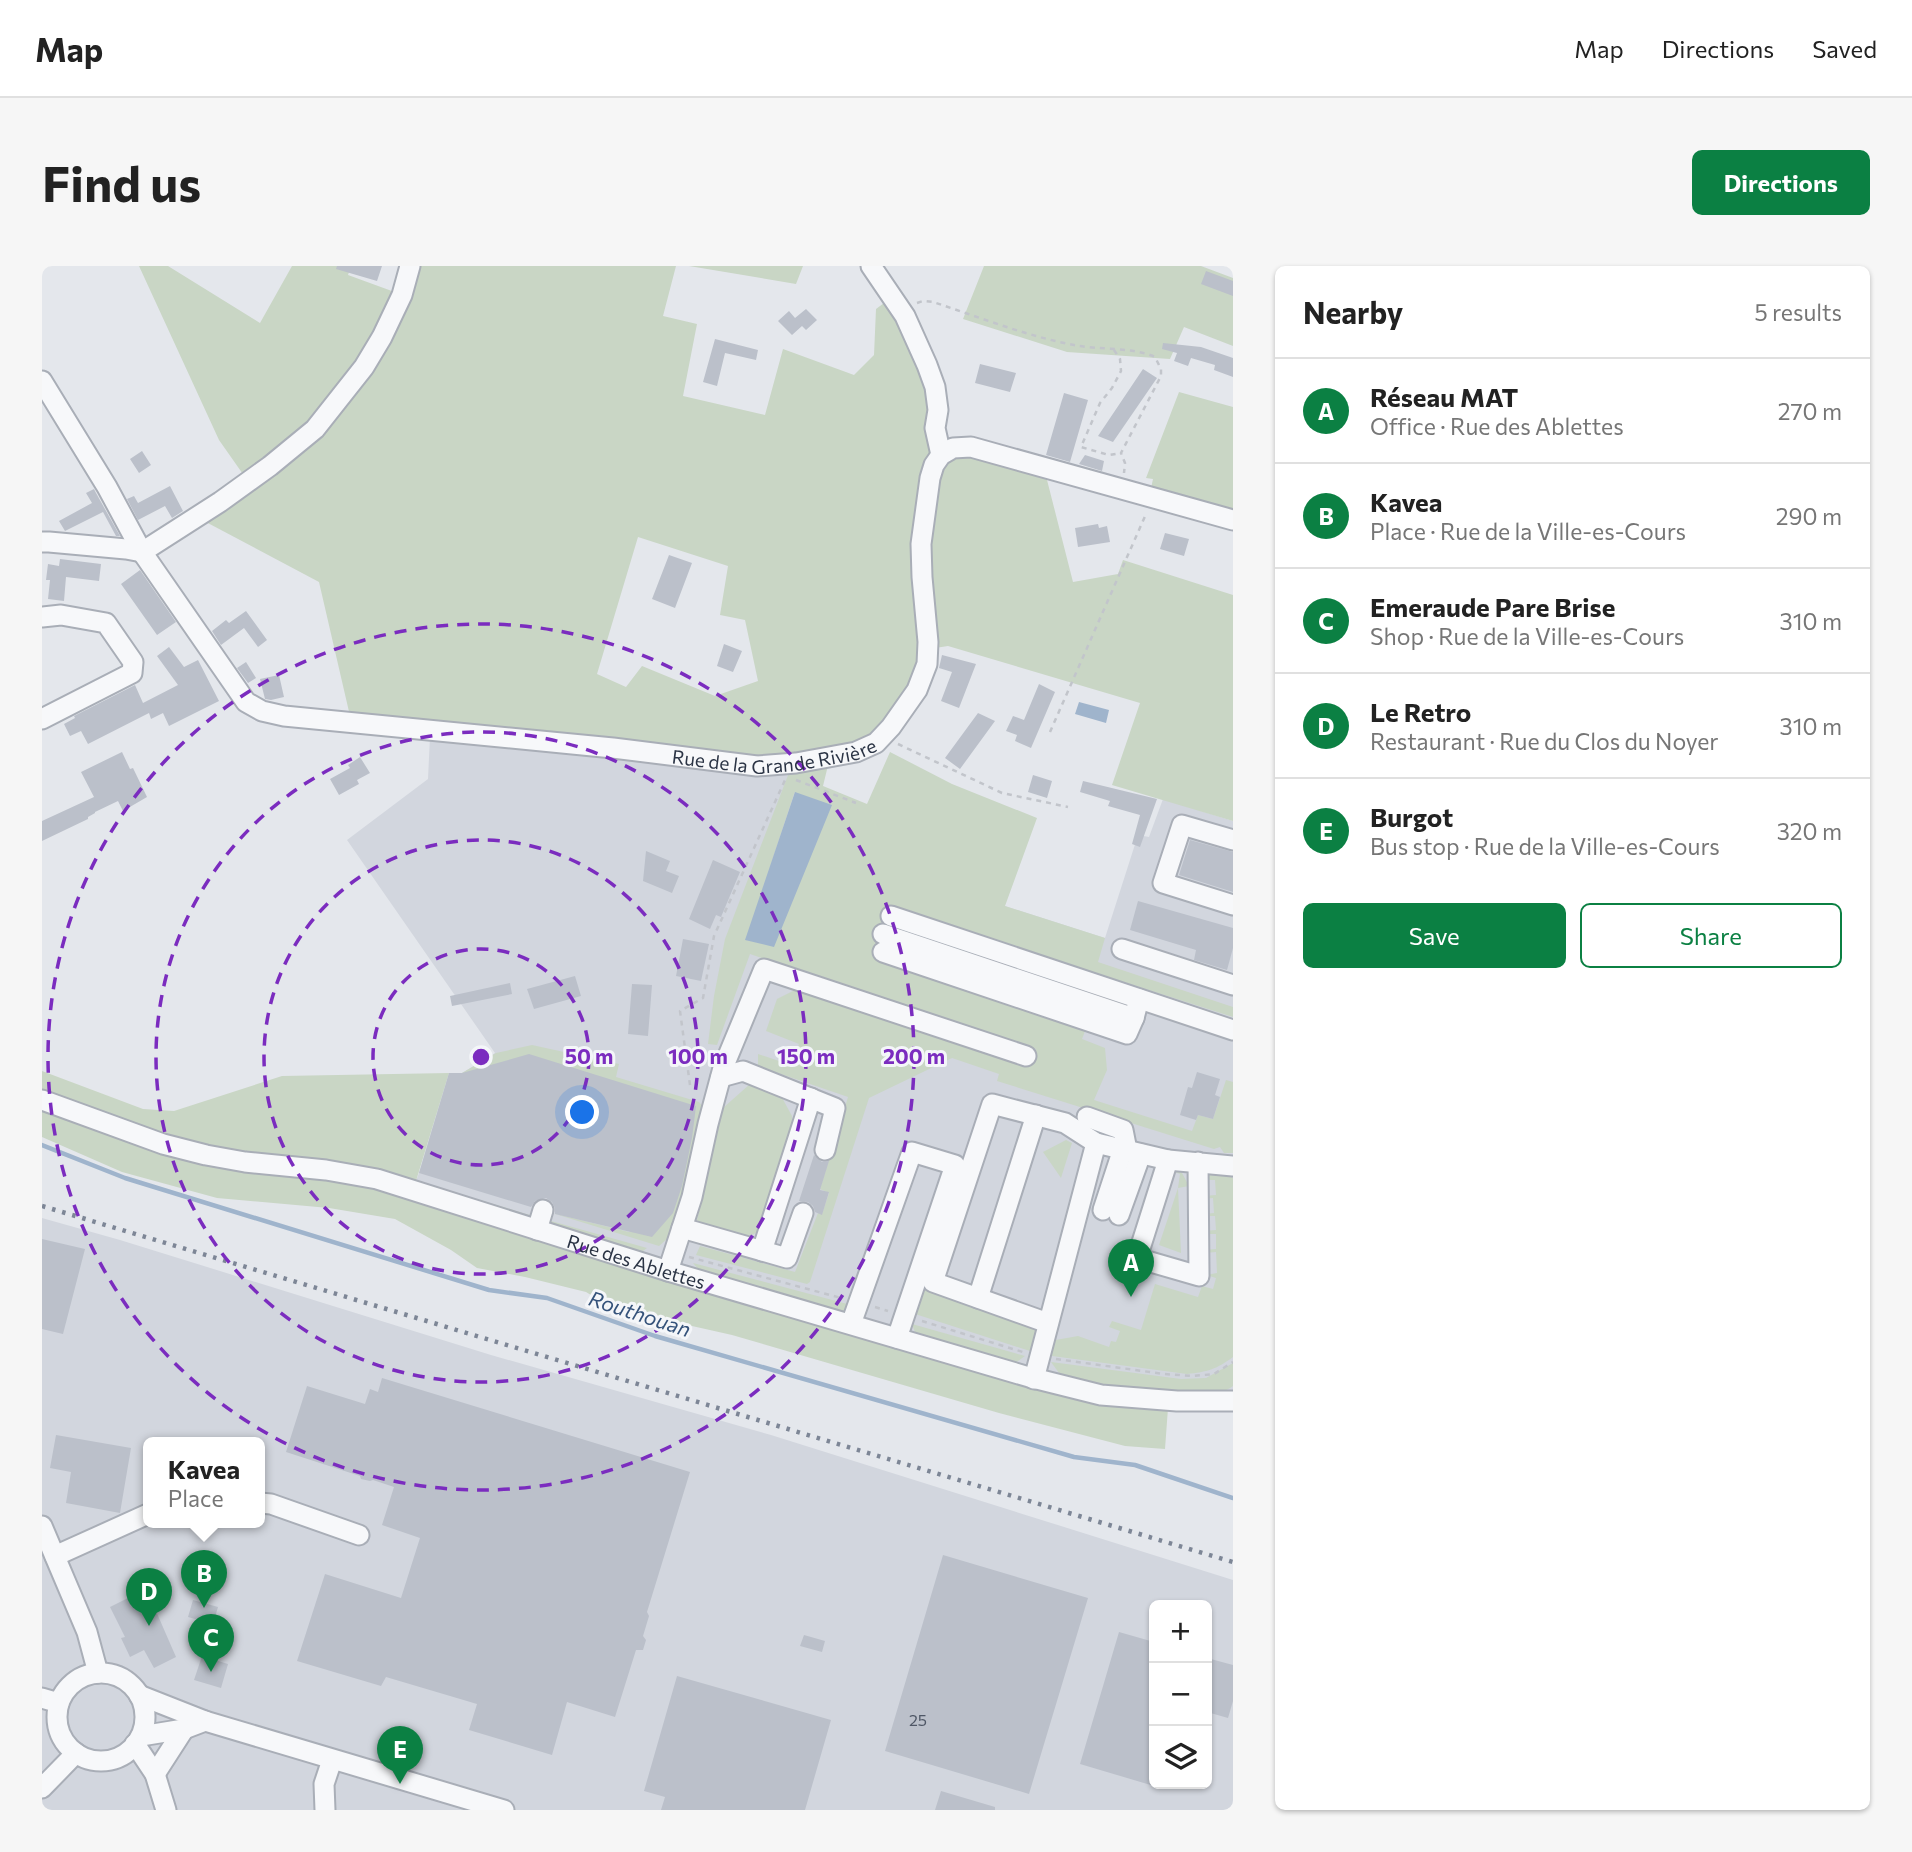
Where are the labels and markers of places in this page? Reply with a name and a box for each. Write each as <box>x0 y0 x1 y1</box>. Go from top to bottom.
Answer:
centre of rings <box>469 1045 493 1069</box>
pin: A <box>1108 1239 1154 1297</box>
pin: B <box>181 1550 227 1608</box>
pin: D <box>126 1568 172 1626</box>
pin: C <box>188 1614 234 1672</box>
pin: E <box>377 1726 423 1784</box>

